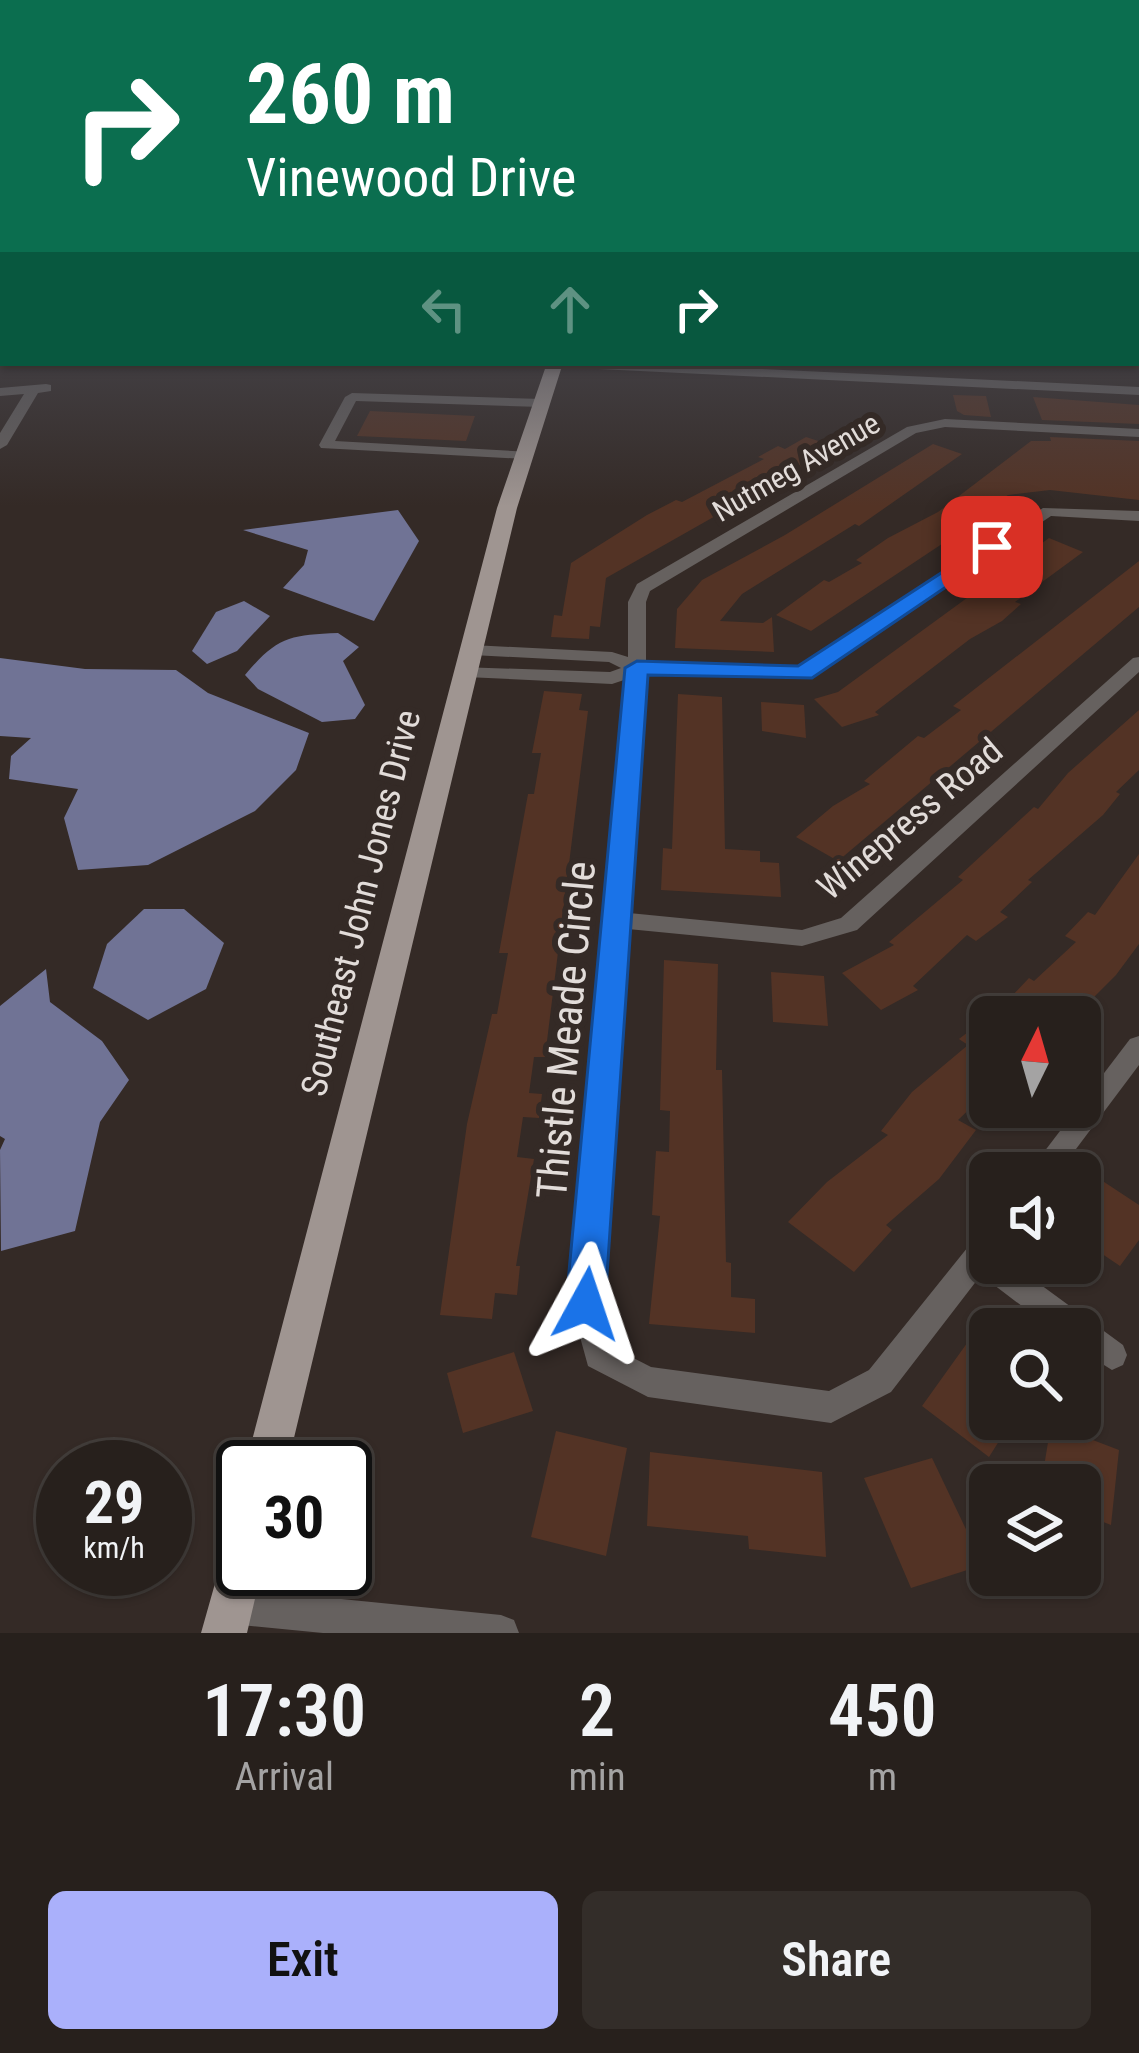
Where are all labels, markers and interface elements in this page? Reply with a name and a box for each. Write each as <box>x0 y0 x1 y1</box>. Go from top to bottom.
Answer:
text: 260 m <box>246 45 455 144</box>
icon: right <box>48 48 204 204</box>
text: Vinewood Drive <box>246 146 576 209</box>
icon: left <box>411 276 477 342</box>
icon: ahead <box>537 276 603 342</box>
icon: right <box>663 276 729 342</box>
street label: Nutmeg Avenue <box>706 405 886 529</box>
pin <box>941 496 1043 598</box>
icon: arrive <box>959 514 1025 580</box>
street label: Southeast John Jones Drive <box>293 706 429 1100</box>
street label: Winepress Road <box>809 729 1011 909</box>
street label: Thistle Meade Circle <box>527 859 605 1201</box>
north arrow <box>969 996 1101 1128</box>
map controls <box>969 996 1101 1596</box>
button: sound <box>969 1152 1101 1284</box>
position arrow <box>523 1241 649 1367</box>
button: search <box>969 1308 1101 1440</box>
speed limit sign: 30 <box>216 1440 372 1596</box>
button: layers <box>969 1464 1101 1596</box>
text: 29 <box>84 1467 144 1538</box>
text: km/h <box>83 1530 145 1565</box>
text: 17:30 <box>202 1669 366 1754</box>
text: 2 <box>579 1669 615 1754</box>
text: 450 <box>828 1669 937 1754</box>
text: Arrival <box>235 1754 334 1800</box>
text: min <box>569 1754 626 1800</box>
text: m <box>868 1754 897 1800</box>
button: Exit <box>48 1891 558 2029</box>
button: Share <box>582 1891 1091 2029</box>

